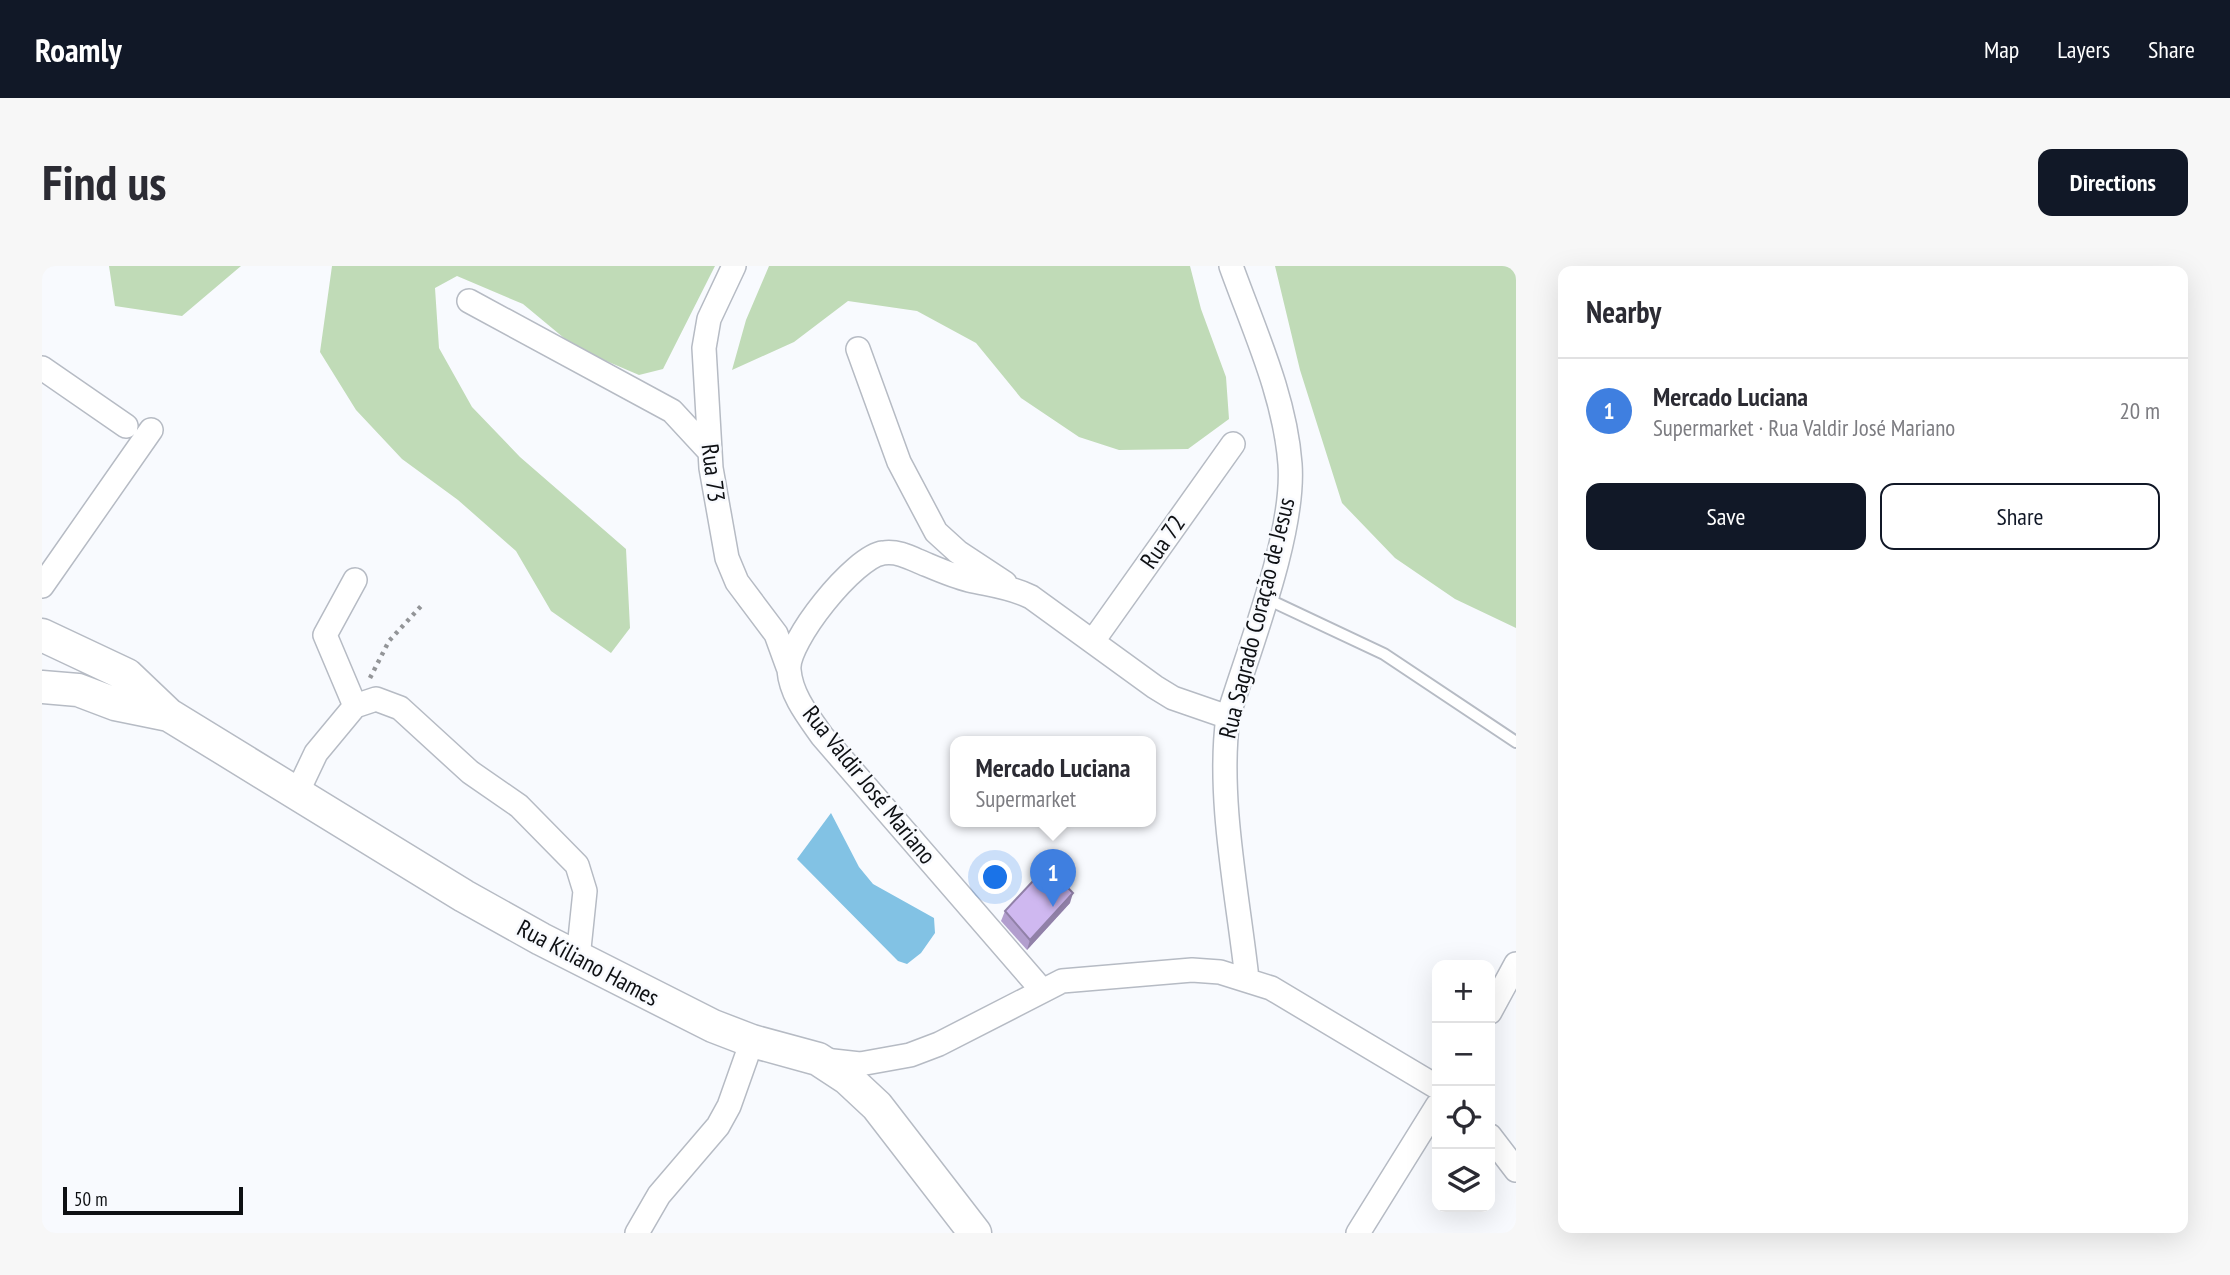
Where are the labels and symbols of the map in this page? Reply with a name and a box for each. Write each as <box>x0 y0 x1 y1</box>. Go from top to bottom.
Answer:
street label: Rua 73 <box>695 442 732 504</box>
street label: Rua Sagrado Coração de Jesus <box>1212 494 1301 742</box>
street label: Rua 72 <box>1133 509 1192 574</box>
street label: Rua Valdir José Mariano <box>796 699 943 870</box>
pin: 1 <box>1030 849 1076 907</box>
your location <box>978 860 1012 894</box>
street label: Rua Kiliano Hames <box>512 912 664 1013</box>
scale bar <box>63 1184 243 1216</box>

